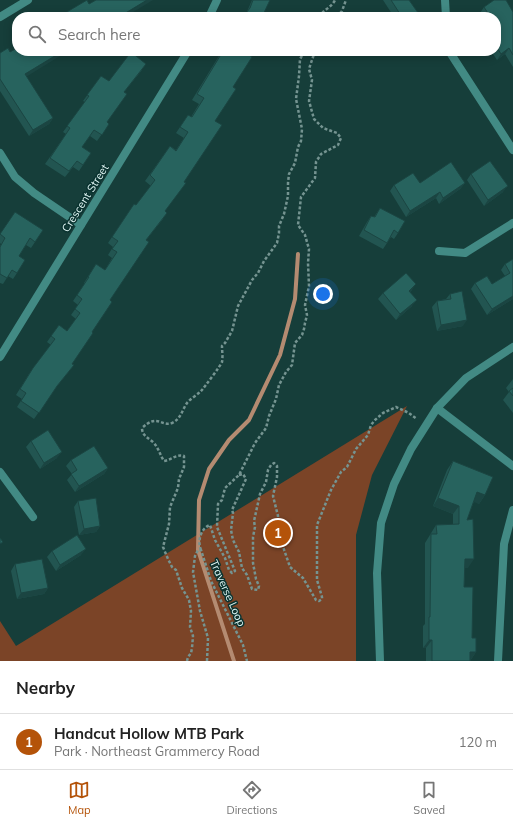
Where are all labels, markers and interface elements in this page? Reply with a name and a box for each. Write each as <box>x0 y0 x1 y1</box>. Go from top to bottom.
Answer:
search box <box>12 12 501 56</box>
icon: search <box>26 23 48 45</box>
text: Search here <box>58 25 140 44</box>
street label: Crescent Street <box>58 161 112 235</box>
your location <box>313 284 333 304</box>
pin: 1 <box>265 518 291 548</box>
street label: Traverse Loop <box>207 558 249 629</box>
text: Nearby <box>16 677 75 698</box>
text: Handcut Hollow MTB Park <box>54 724 244 743</box>
text: 1 <box>25 734 33 750</box>
text: 120 m <box>459 734 497 750</box>
text: Park · Northeast Grammercy Road <box>54 743 260 759</box>
tab: Map <box>68 779 91 817</box>
tab: Directions <box>227 779 277 817</box>
tab: Saved <box>413 779 445 817</box>

